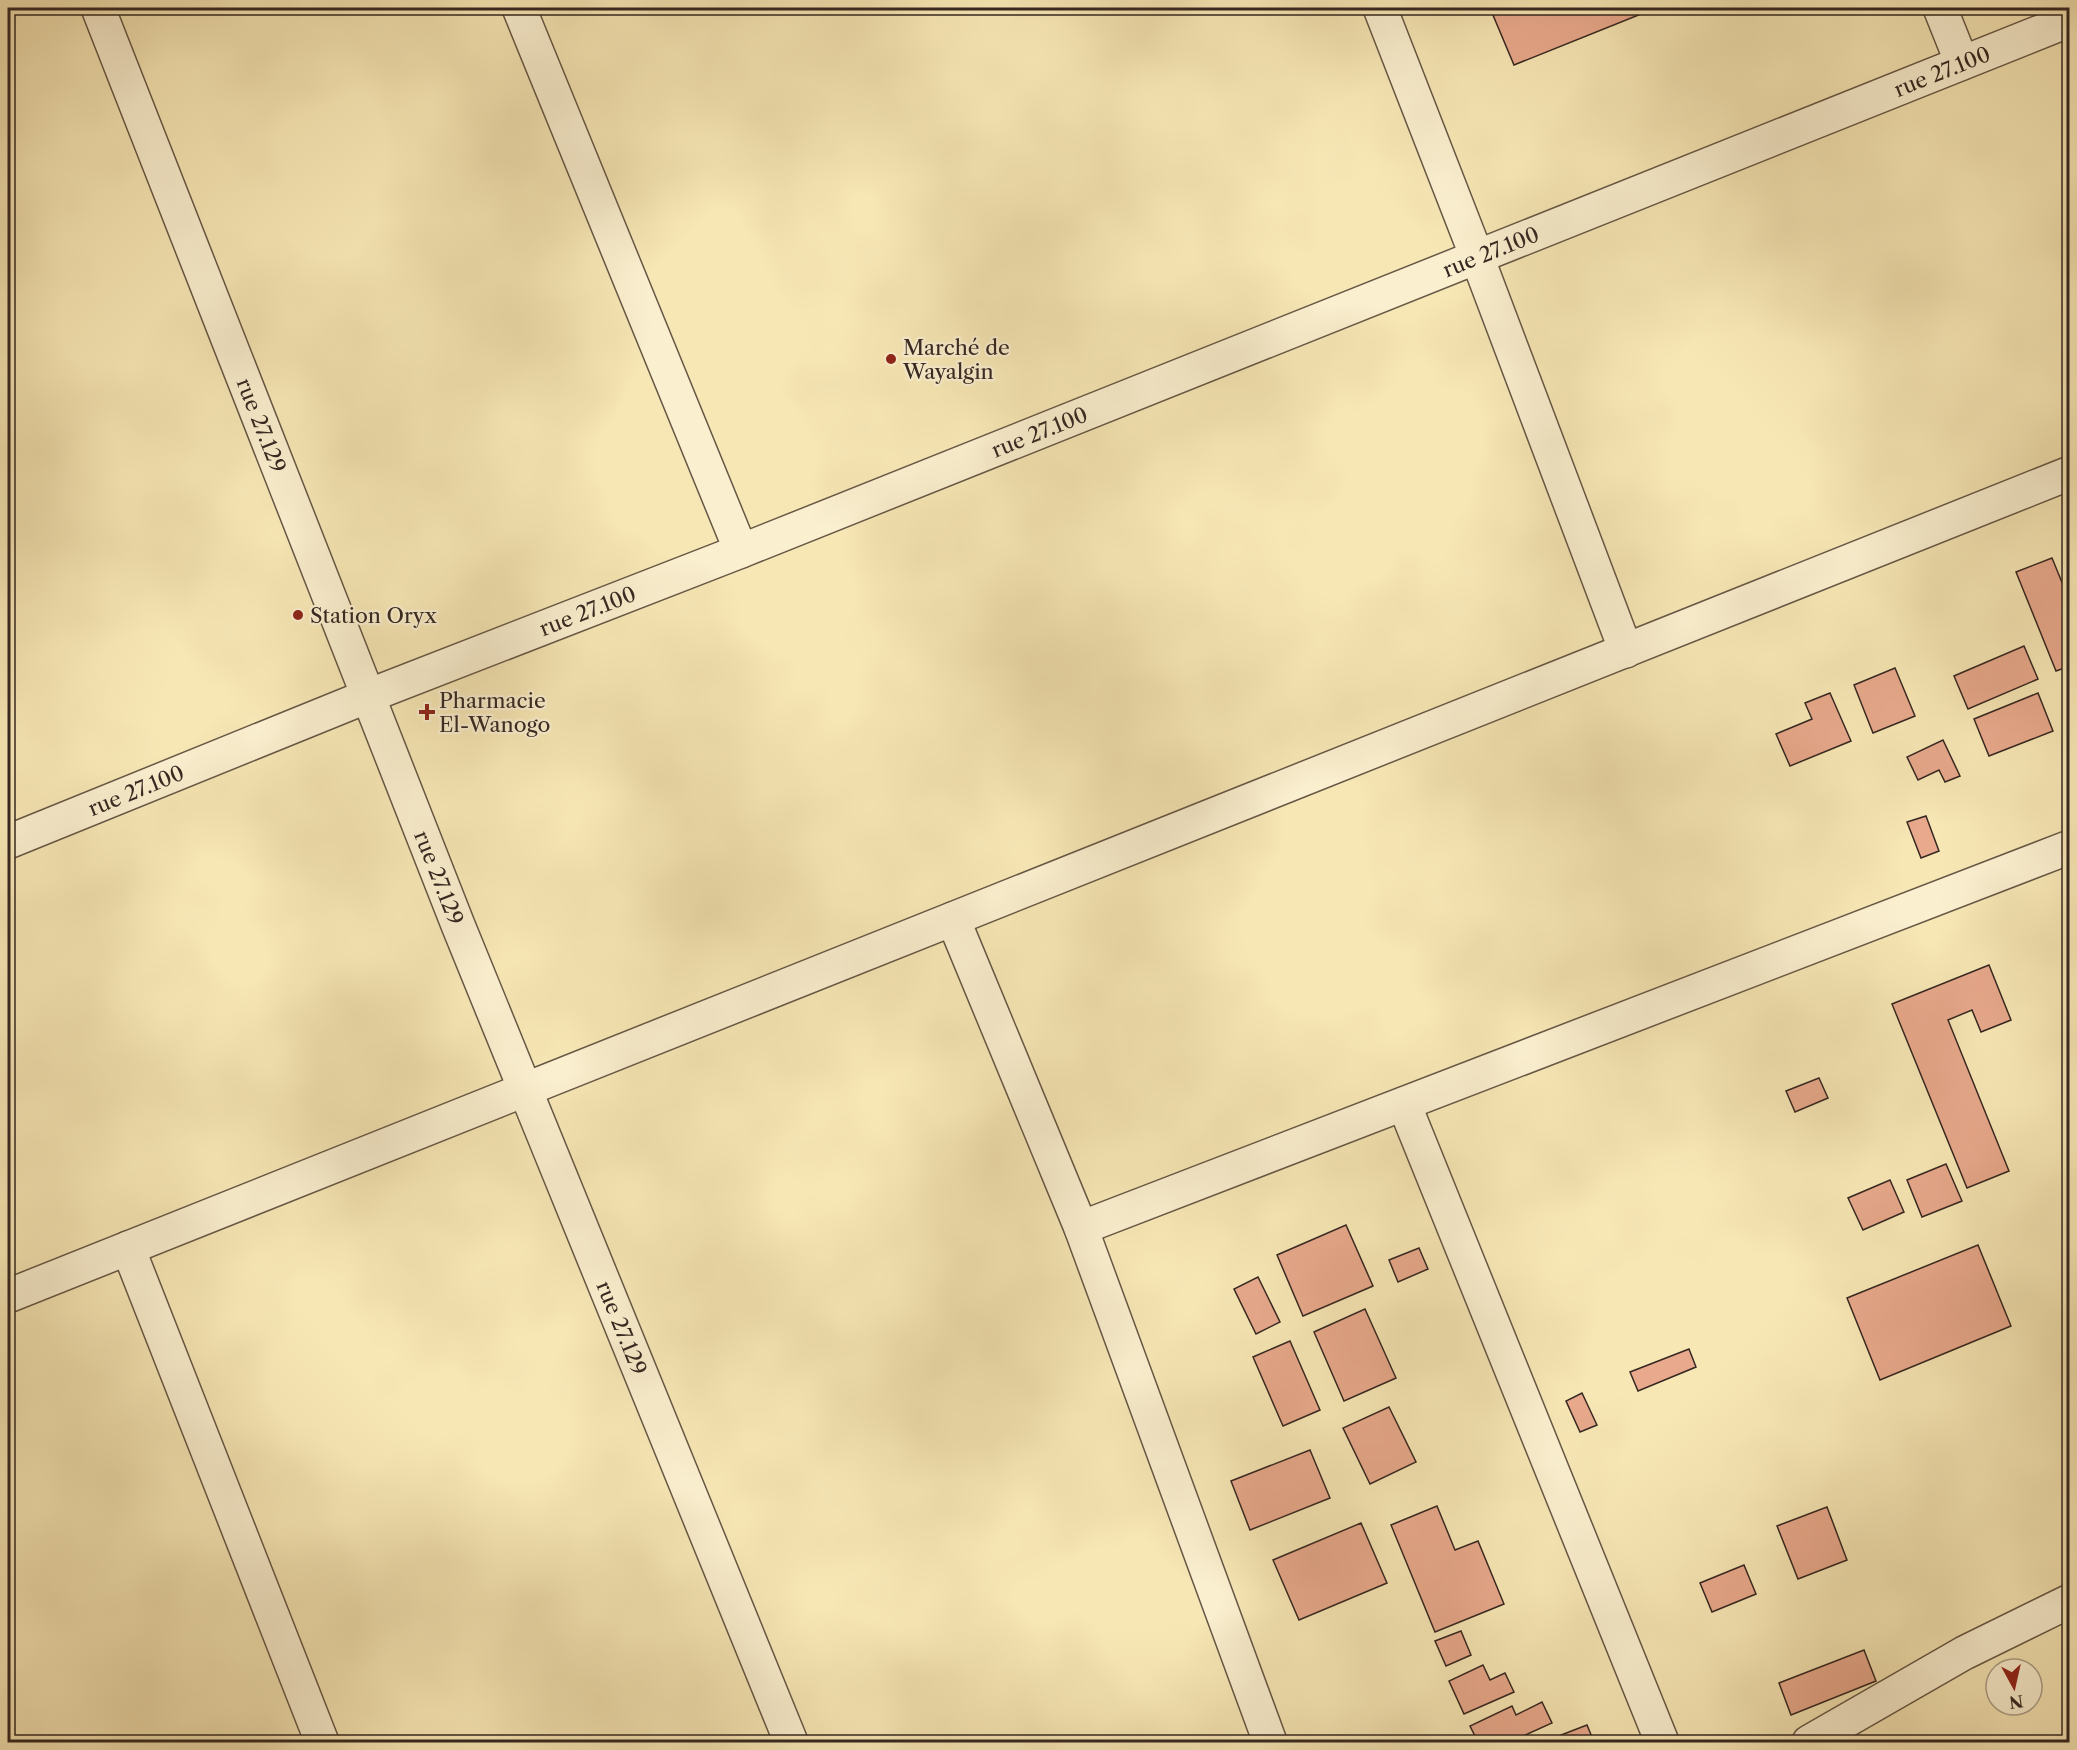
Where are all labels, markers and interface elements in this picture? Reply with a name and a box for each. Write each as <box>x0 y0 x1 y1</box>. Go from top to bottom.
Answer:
street label: rue 27.100 <box>1890 41 1994 102</box>
street label: rue 27.100 <box>1439 221 1542 282</box>
place label: Marché de Wayalgin <box>902 335 1010 384</box>
marker: Marché de Wayalgin <box>884 352 898 366</box>
street label: rue 27.129 <box>232 374 291 476</box>
street label: rue 27.100 <box>988 401 1091 462</box>
street label: rue 27.100 <box>536 581 639 641</box>
place label: Station Oryx <box>310 603 438 628</box>
marker: Station Oryx <box>291 608 305 622</box>
place label: Pharmacie El-Wanogo <box>439 688 550 737</box>
marker: Pharmacie El-Wanogo <box>420 705 434 719</box>
street label: rue 27.100 <box>84 759 188 821</box>
street label: rue 27.129 <box>410 827 469 928</box>
street label: rue 27.129 <box>592 1277 652 1378</box>
north arrow <box>1984 1657 2044 1717</box>
text: N <box>2008 1691 2024 1713</box>

